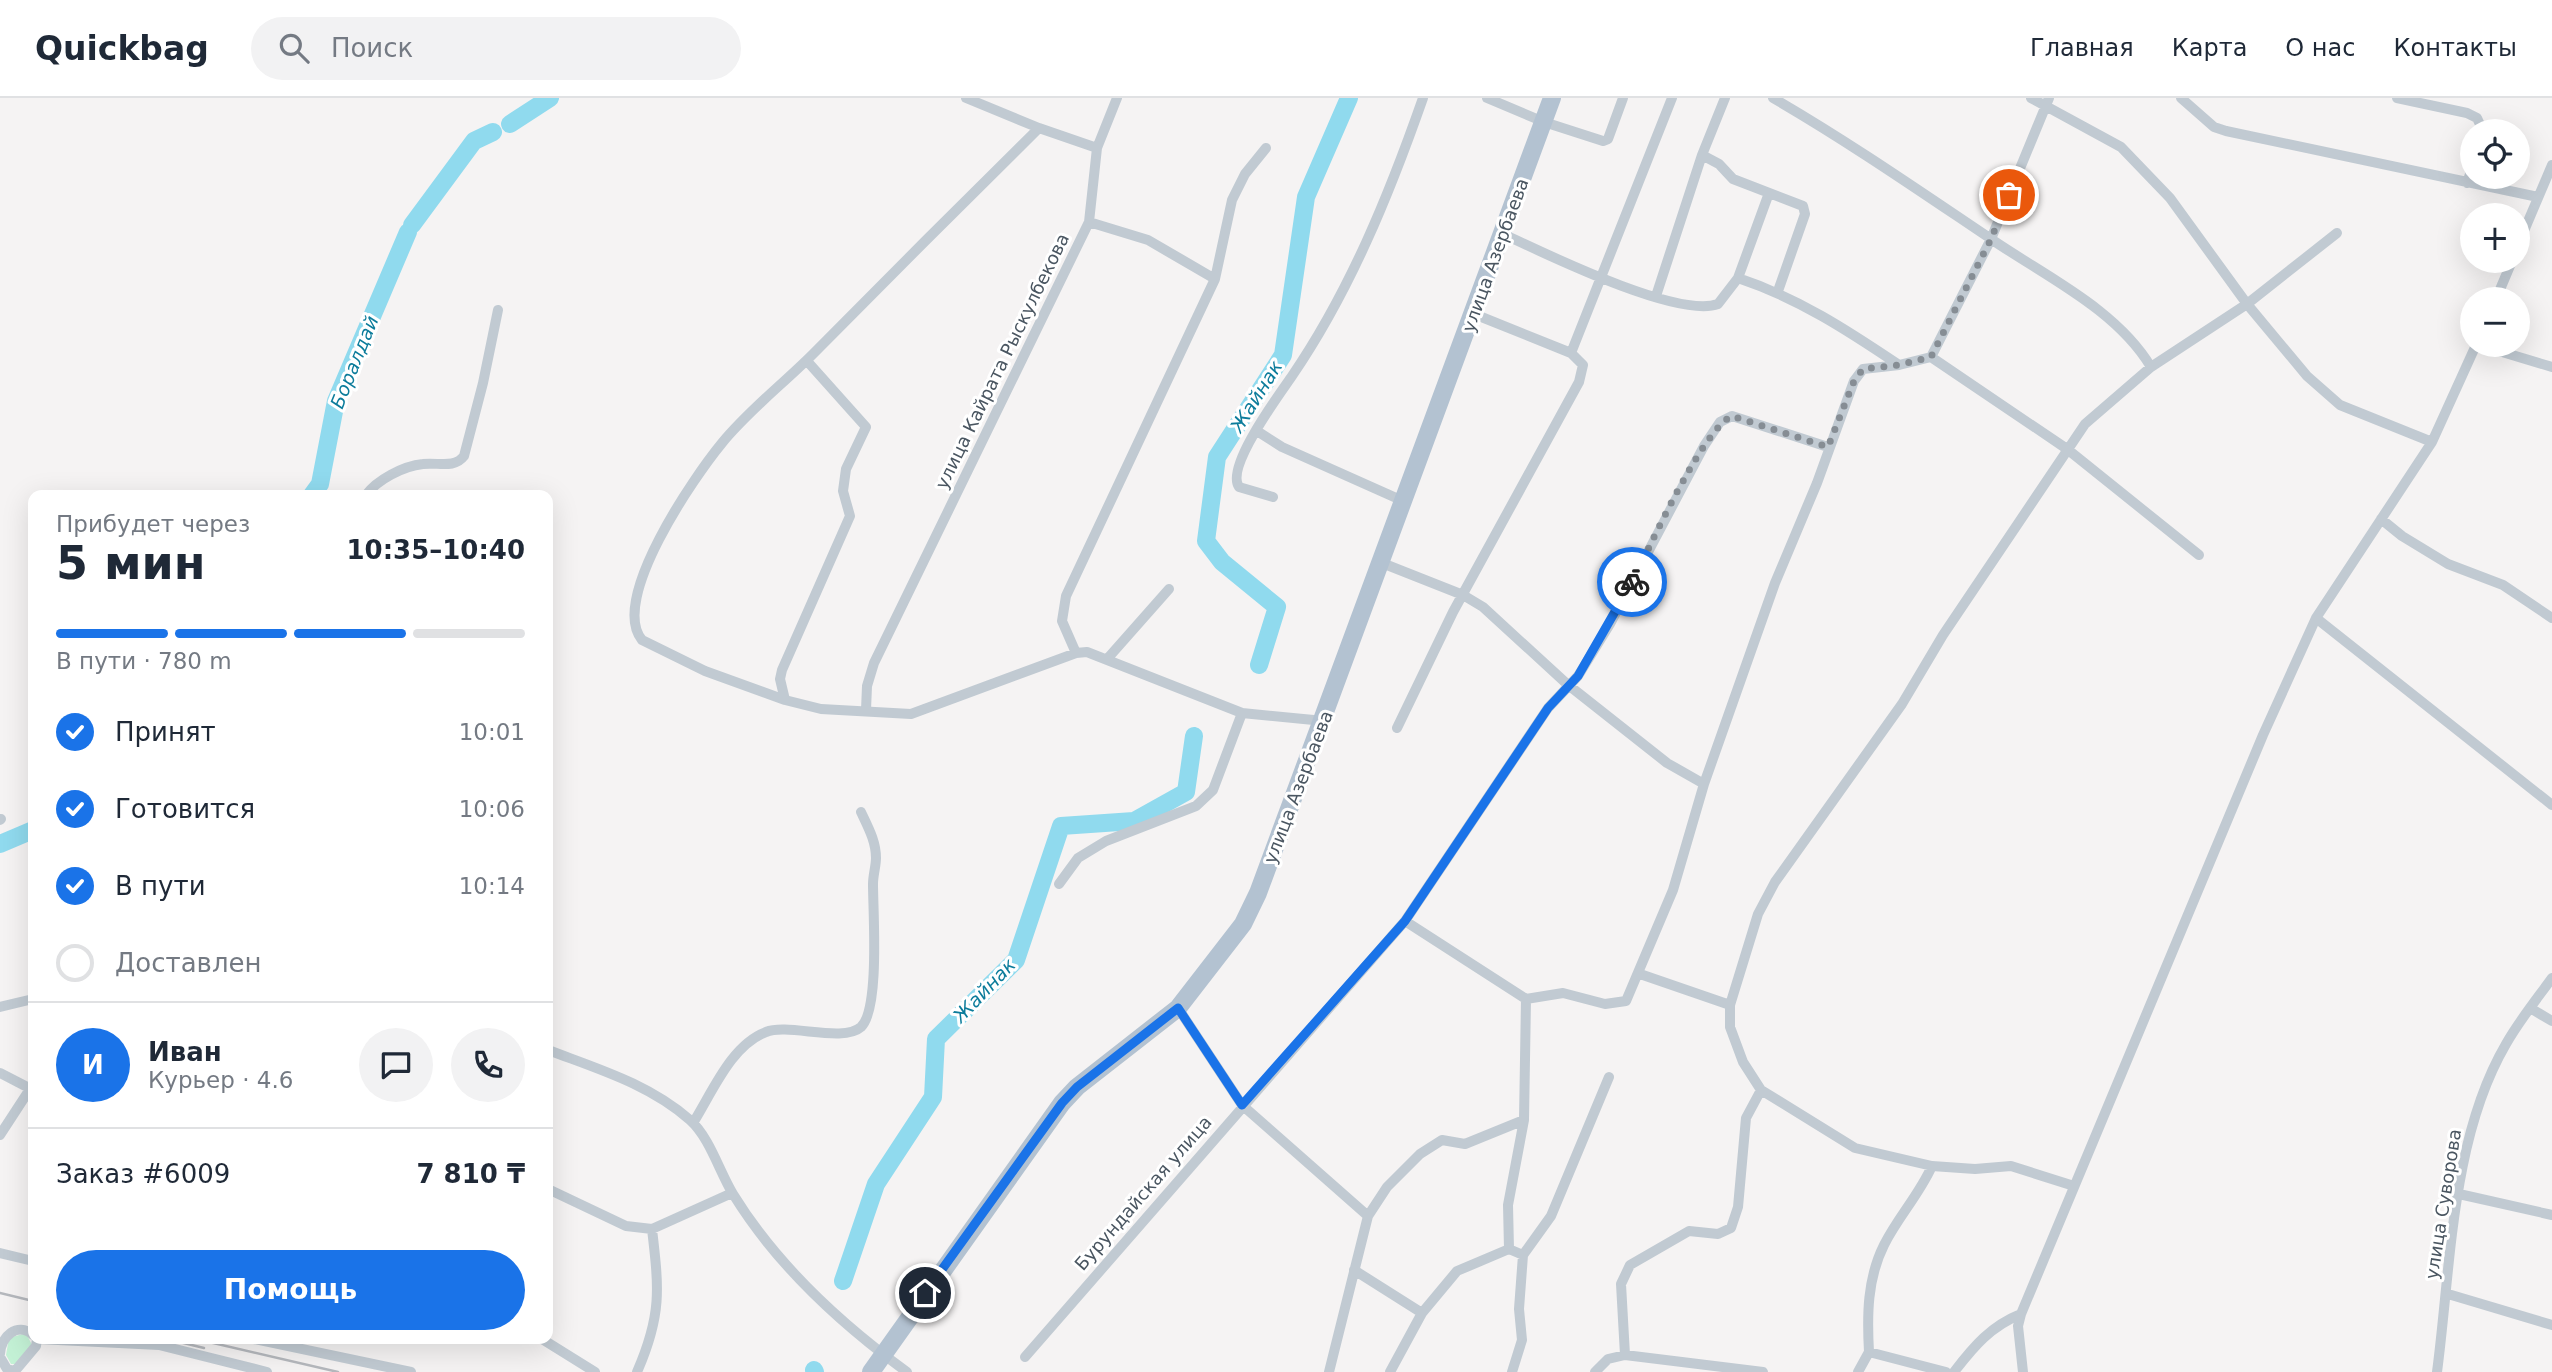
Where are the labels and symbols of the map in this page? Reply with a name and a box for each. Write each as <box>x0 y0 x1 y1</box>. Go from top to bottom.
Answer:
pin <box>1979 165 2039 225</box>
street label: улица Азербаева <box>1457 175 1533 335</box>
street label: улица Кайрата Рыскулбекова <box>931 230 1073 492</box>
water label: Боралдай <box>326 313 382 411</box>
water label: Жайнак <box>1225 356 1287 437</box>
courier <box>1597 547 1667 617</box>
street label: улица Азербаева <box>1259 708 1337 866</box>
water label: Жайнак <box>948 953 1020 1027</box>
street label: Бурундайская улица <box>1070 1112 1216 1274</box>
street label: улица Суворова <box>2421 1127 2465 1281</box>
pin <box>895 1263 955 1323</box>

